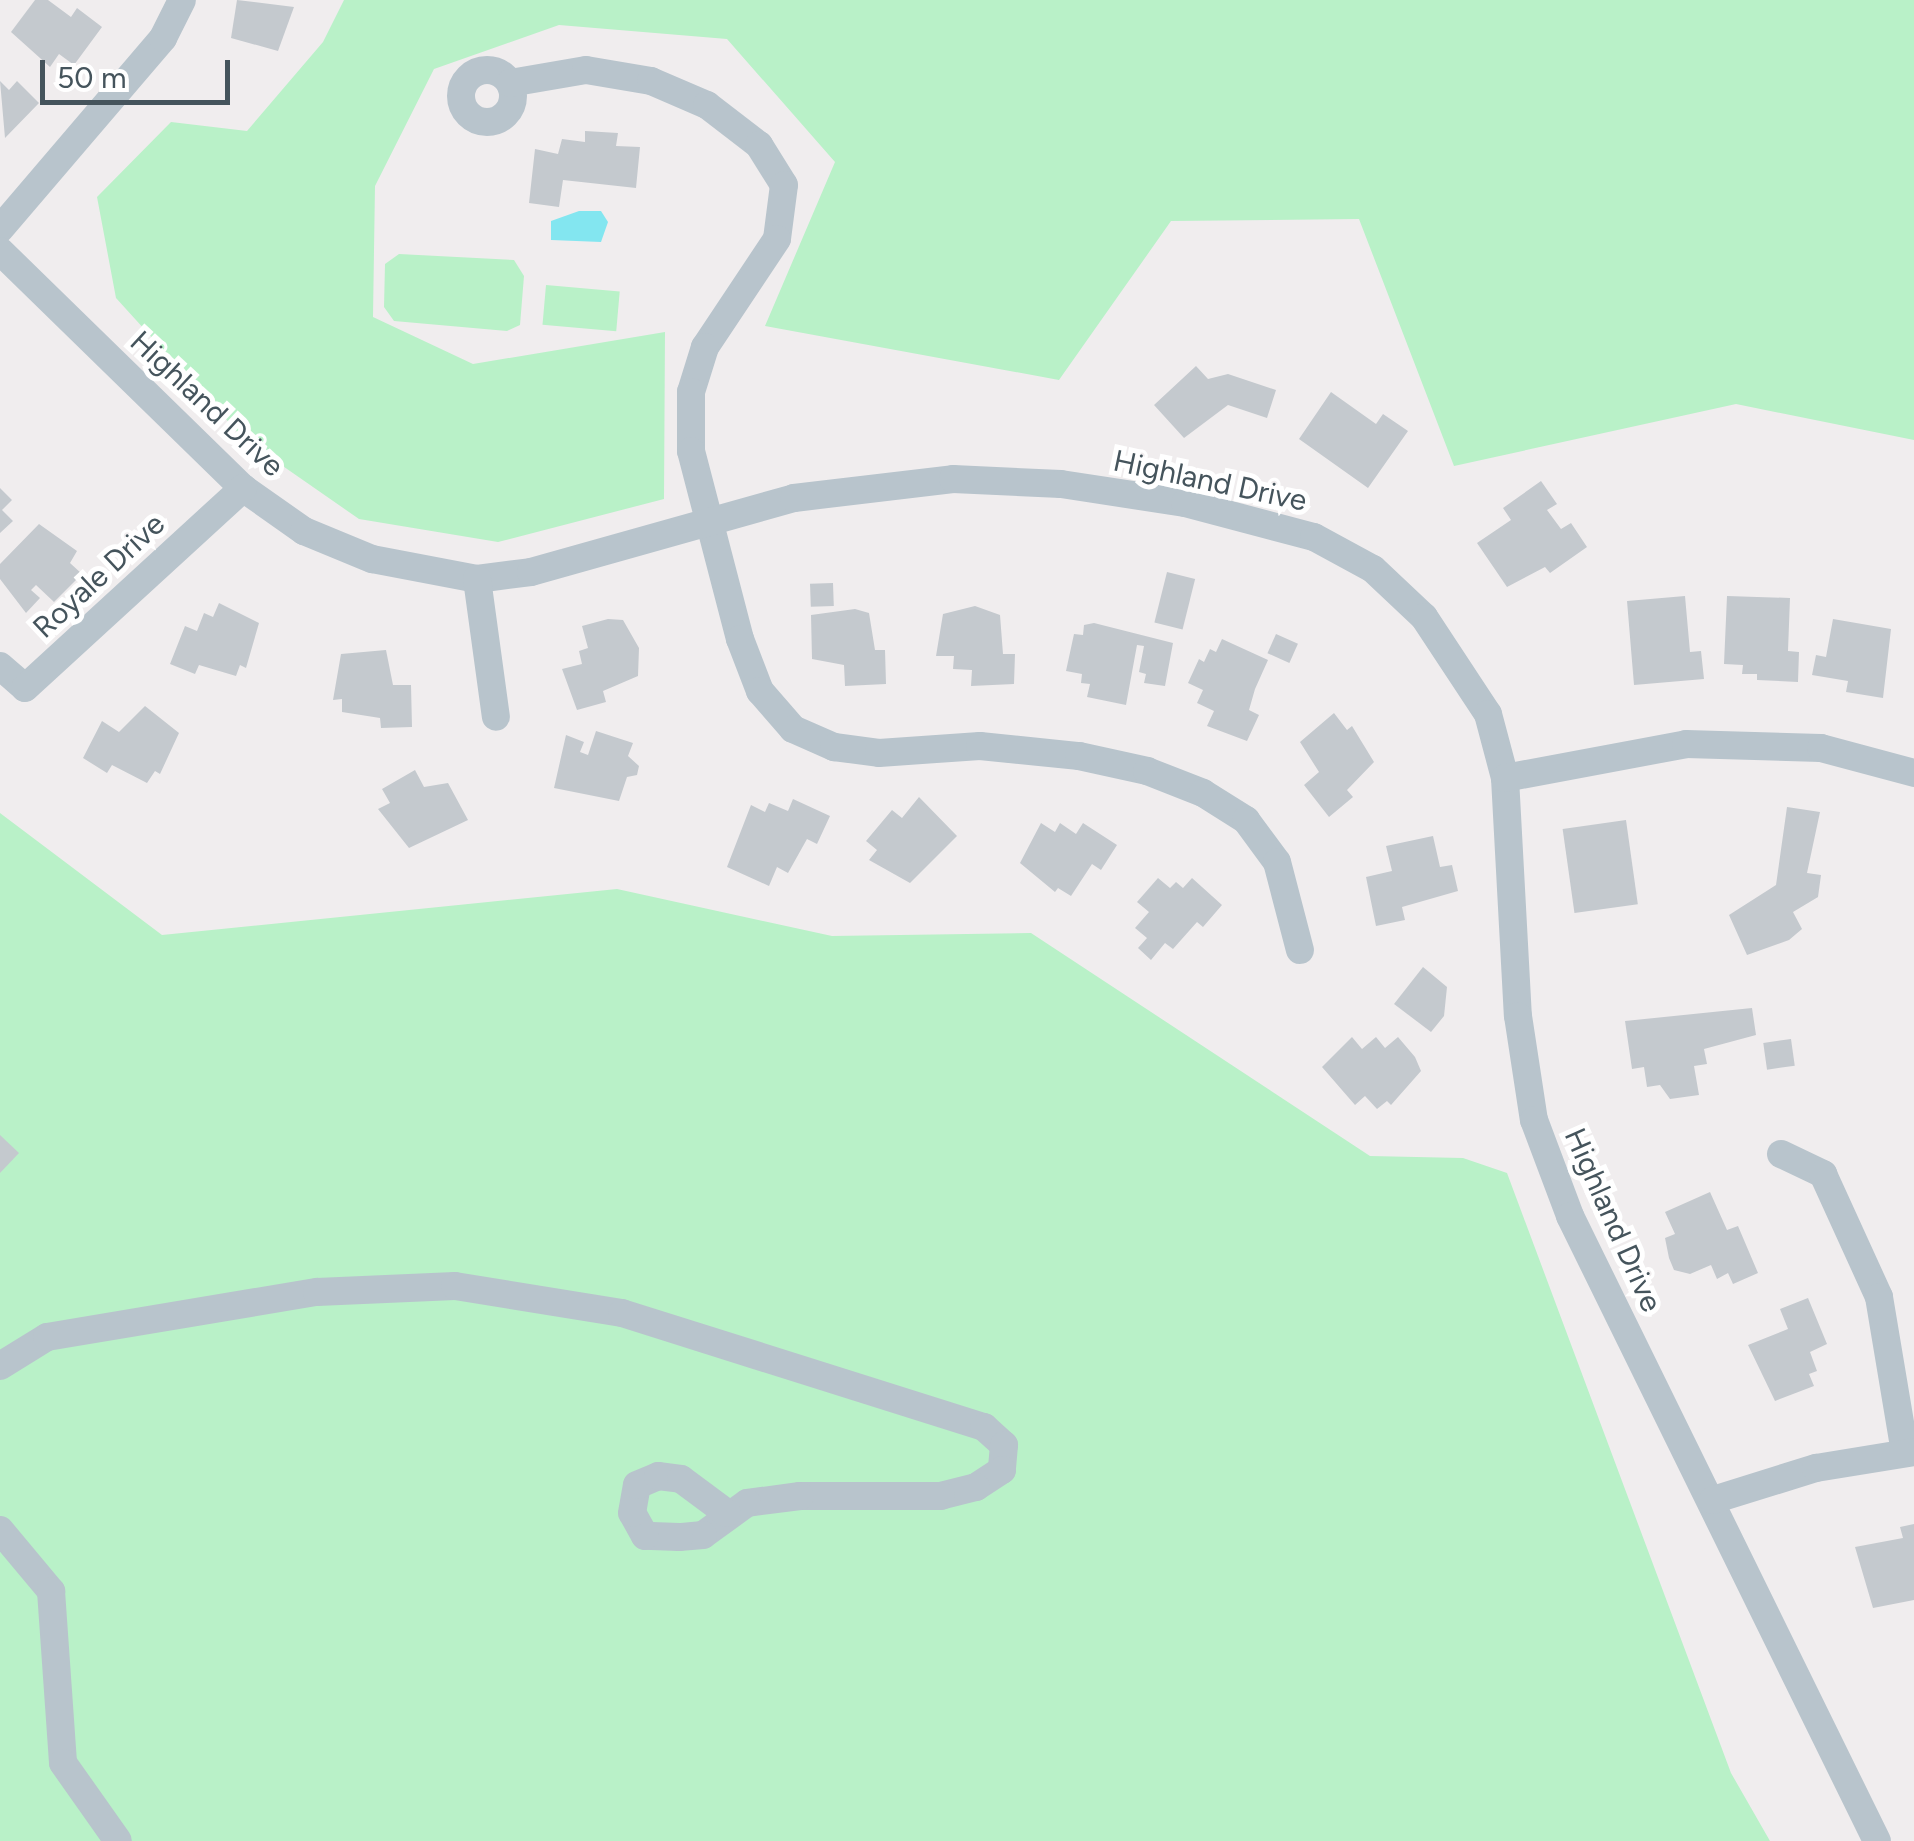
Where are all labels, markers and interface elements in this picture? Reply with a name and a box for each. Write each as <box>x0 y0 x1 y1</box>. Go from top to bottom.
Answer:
scale bar <box>45 40 235 102</box>
text: 50 m <box>57 59 126 96</box>
street label: Highland Drive <box>123 324 291 484</box>
street label: Highland Drive <box>1110 443 1310 519</box>
street label: Royale Drive <box>26 506 172 646</box>
street label: Highland Drive <box>1557 1123 1669 1317</box>

